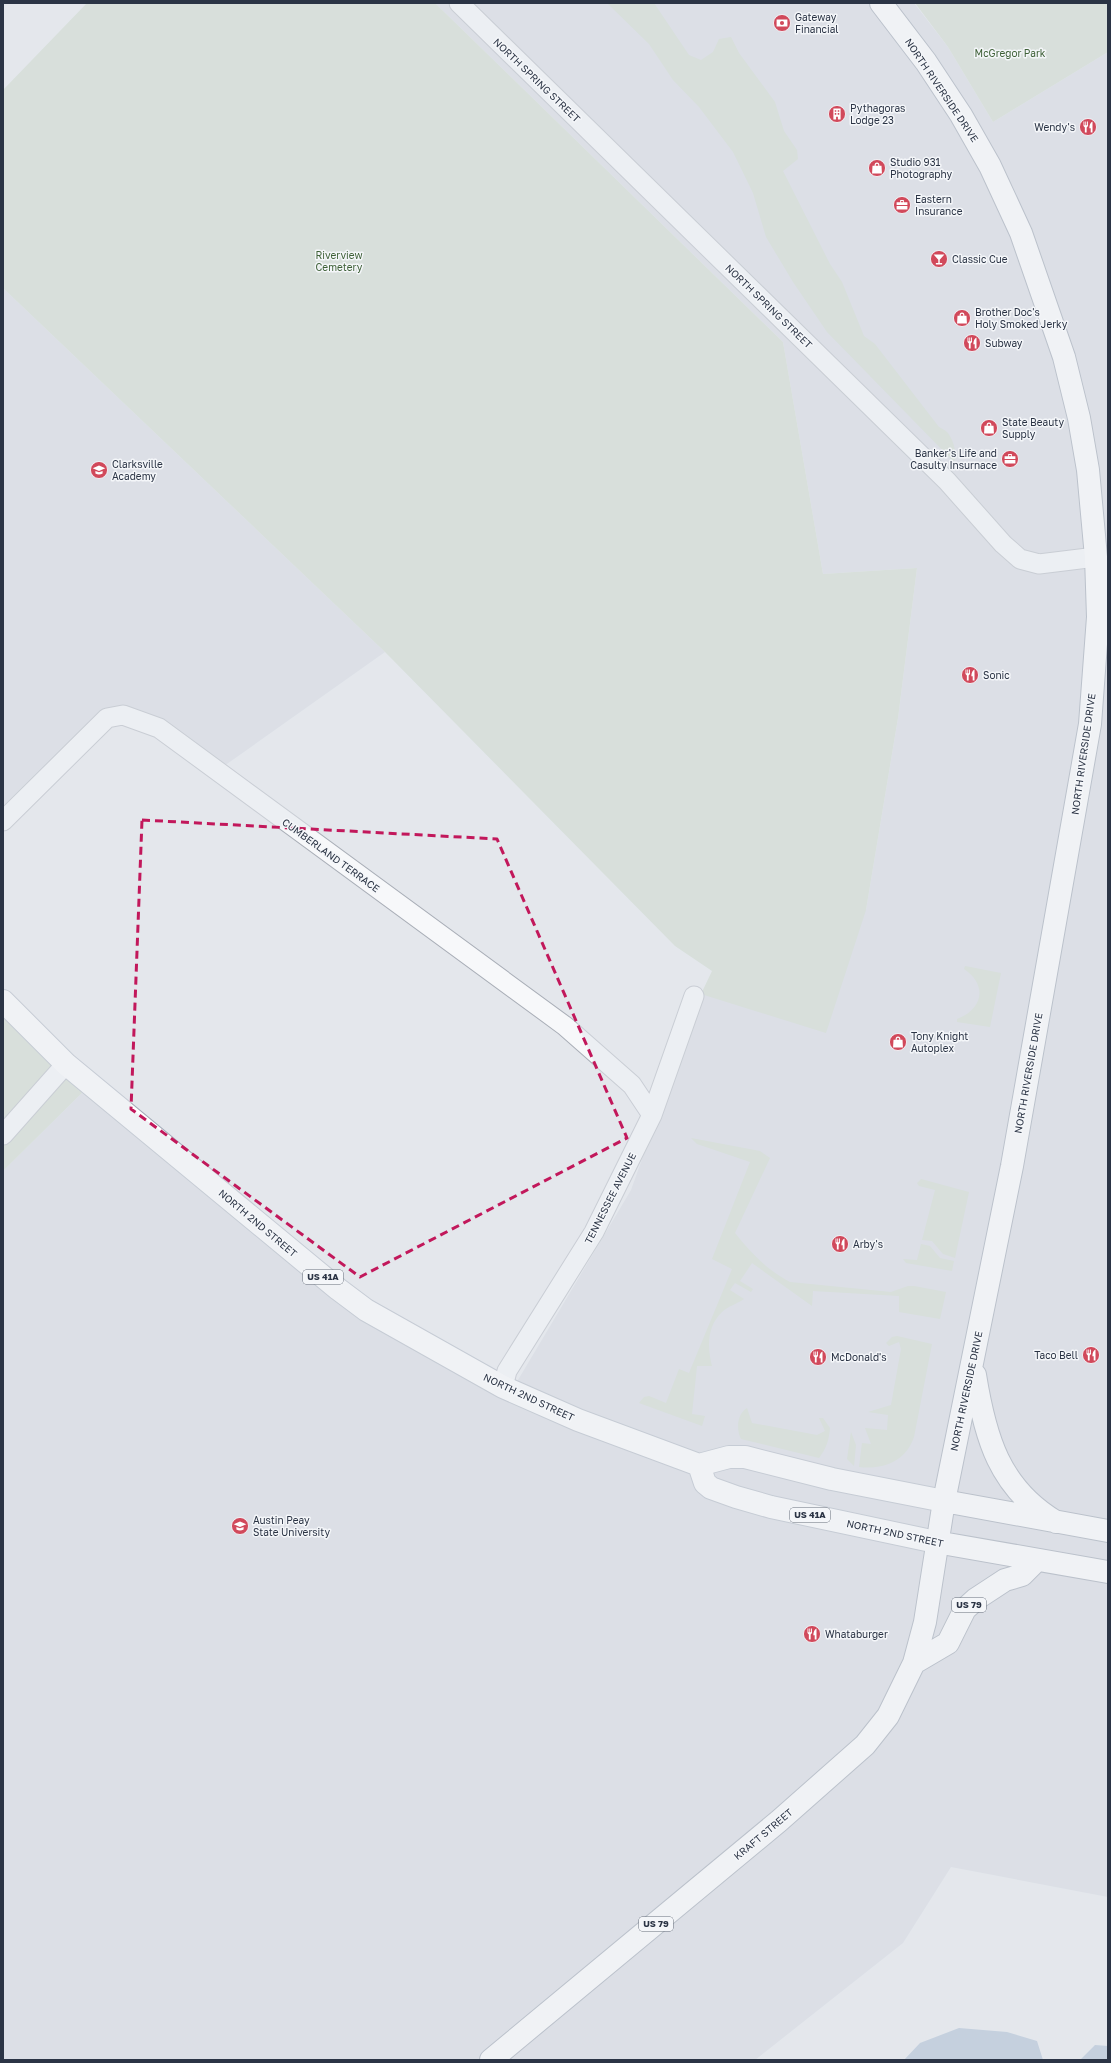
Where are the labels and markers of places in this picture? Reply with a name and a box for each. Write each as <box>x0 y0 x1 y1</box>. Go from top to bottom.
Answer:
place label: Gateway Financial <box>795 11 839 35</box>
bank icon: Gateway Financial <box>772 13 792 33</box>
place label: Pythagoras Lodge 23 <box>850 102 905 126</box>
building icon: Pythagoras Lodge 23 <box>827 104 847 124</box>
restaurant icon: Wendy's <box>1078 117 1098 137</box>
place label: Wendy's <box>1034 121 1075 133</box>
place label: Studio 931 Photography <box>890 156 952 180</box>
shop icon: Studio 931 Photography <box>867 158 887 178</box>
place label: Eastern Insurance <box>915 193 963 217</box>
office icon: Eastern Insurance <box>892 195 912 215</box>
bar icon: Classic Cue <box>929 249 949 269</box>
place label: Classic Cue <box>952 253 1008 265</box>
place label: Brother Doc's Holy Smoked Jerky <box>975 306 1068 330</box>
shop icon: Brother Doc's Holy Smoked Jerky <box>952 308 972 328</box>
restaurant icon: Subway <box>962 333 982 353</box>
place label: Subway <box>985 337 1023 349</box>
place label: State Beauty Supply <box>1002 416 1064 440</box>
shop icon: State Beauty Supply <box>979 418 999 438</box>
place label: Banker's Life and Casulty Insurnace <box>910 447 997 471</box>
office icon: Banker's Life and Casulty Insurnace <box>1000 449 1020 469</box>
place label: Clarksville Academy <box>112 458 163 482</box>
school or university icon: Clarksville Academy <box>89 460 109 480</box>
restaurant icon: Sonic <box>960 665 980 685</box>
place label: Sonic <box>983 669 1010 681</box>
place label: Tony Knight Autoplex <box>911 1030 968 1054</box>
shop icon: Tony Knight Autoplex <box>888 1032 908 1052</box>
restaurant icon: Arby's <box>830 1234 850 1254</box>
place label: Arby's <box>853 1238 883 1250</box>
restaurant icon: Taco Bell <box>1081 1345 1101 1365</box>
restaurant icon: McDonald's <box>808 1347 828 1367</box>
place label: Taco Bell <box>1034 1349 1078 1361</box>
place label: McDonald's <box>831 1351 887 1363</box>
place label: Austin Peay State University <box>253 1514 330 1538</box>
school or university icon: Austin Peay State University <box>230 1516 250 1536</box>
restaurant icon: Whataburger <box>802 1624 822 1644</box>
place label: Whataburger <box>825 1628 888 1640</box>

